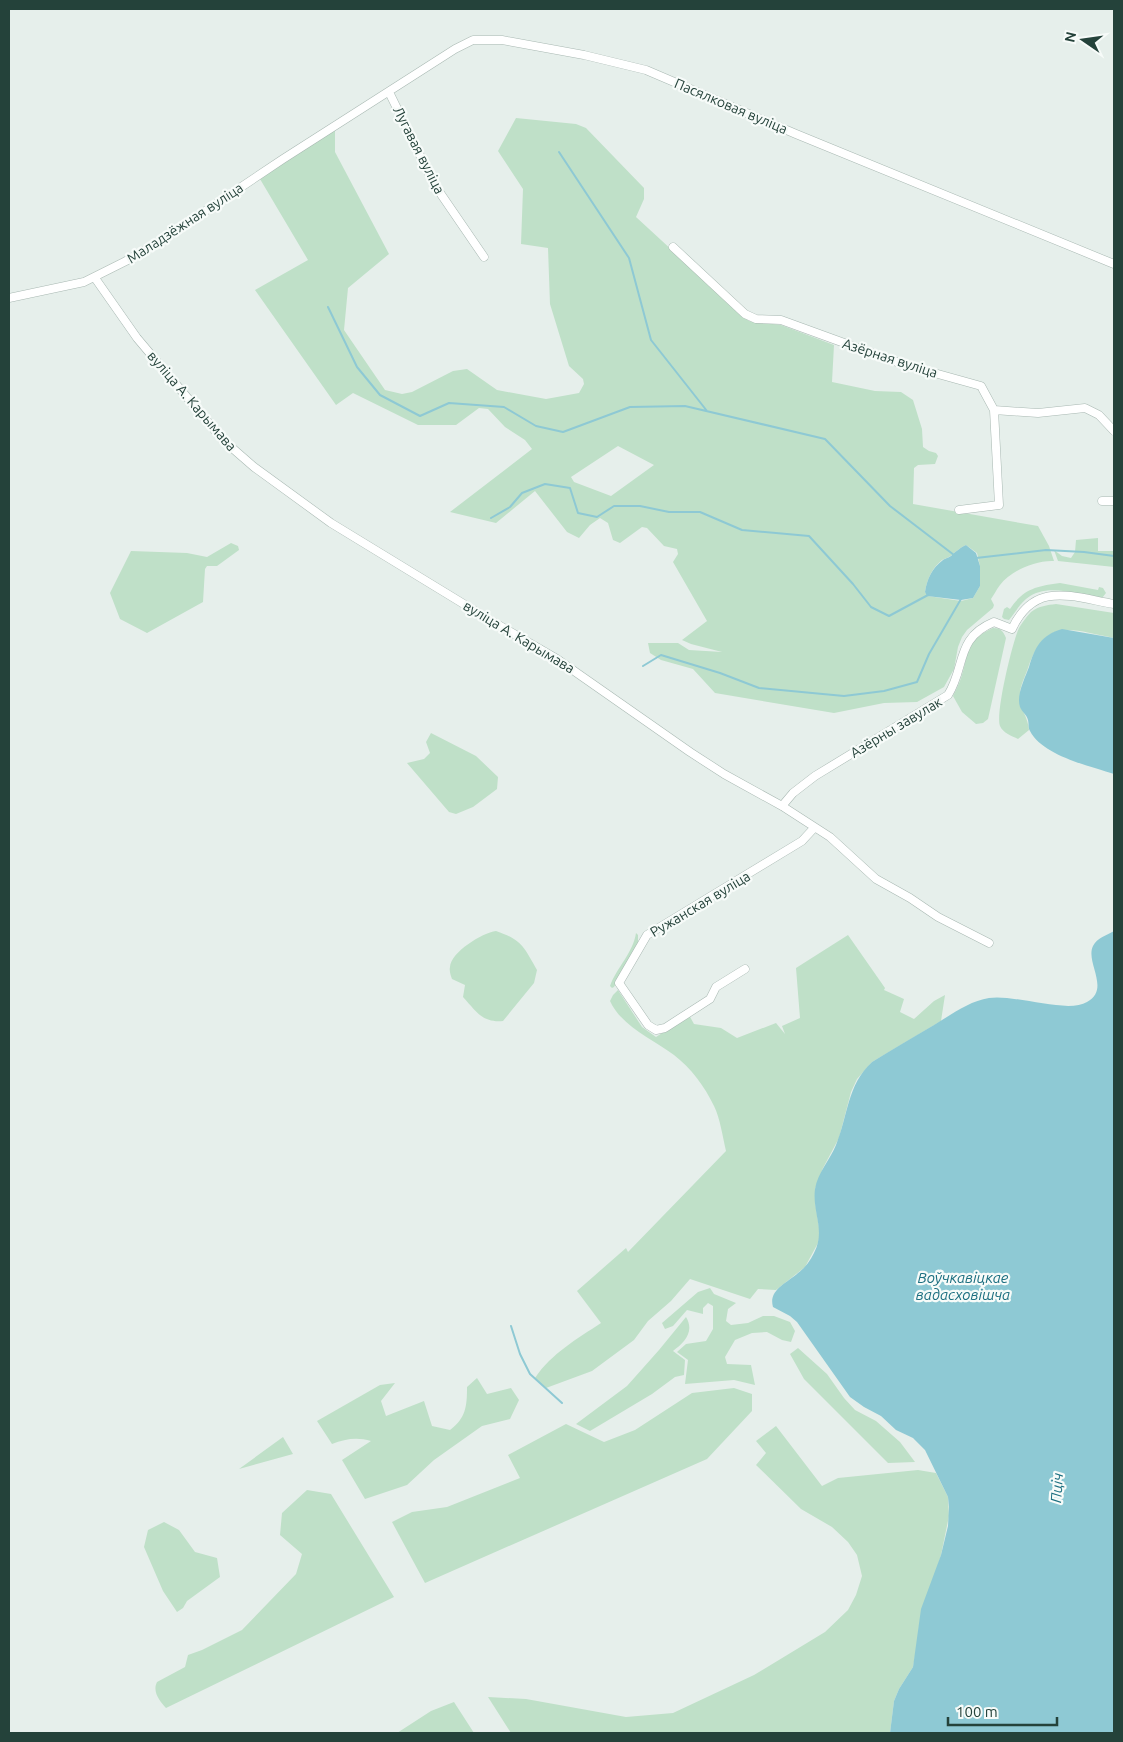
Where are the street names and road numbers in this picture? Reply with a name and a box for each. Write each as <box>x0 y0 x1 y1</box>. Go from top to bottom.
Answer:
street label: Пасялковая вуліца <box>672 75 790 137</box>
street label: Лугавая вуліца <box>390 104 448 196</box>
street label: Маладзёжная вуліца <box>124 180 246 266</box>
street label: Азёрная вуліца <box>840 335 940 381</box>
street label: вуліца А. Карымава <box>144 348 240 454</box>
street label: вуліца А. Карымава <box>460 597 578 677</box>
street label: Азёрны завулак <box>847 693 945 761</box>
street label: Ружанская вуліца <box>647 868 753 940</box>

